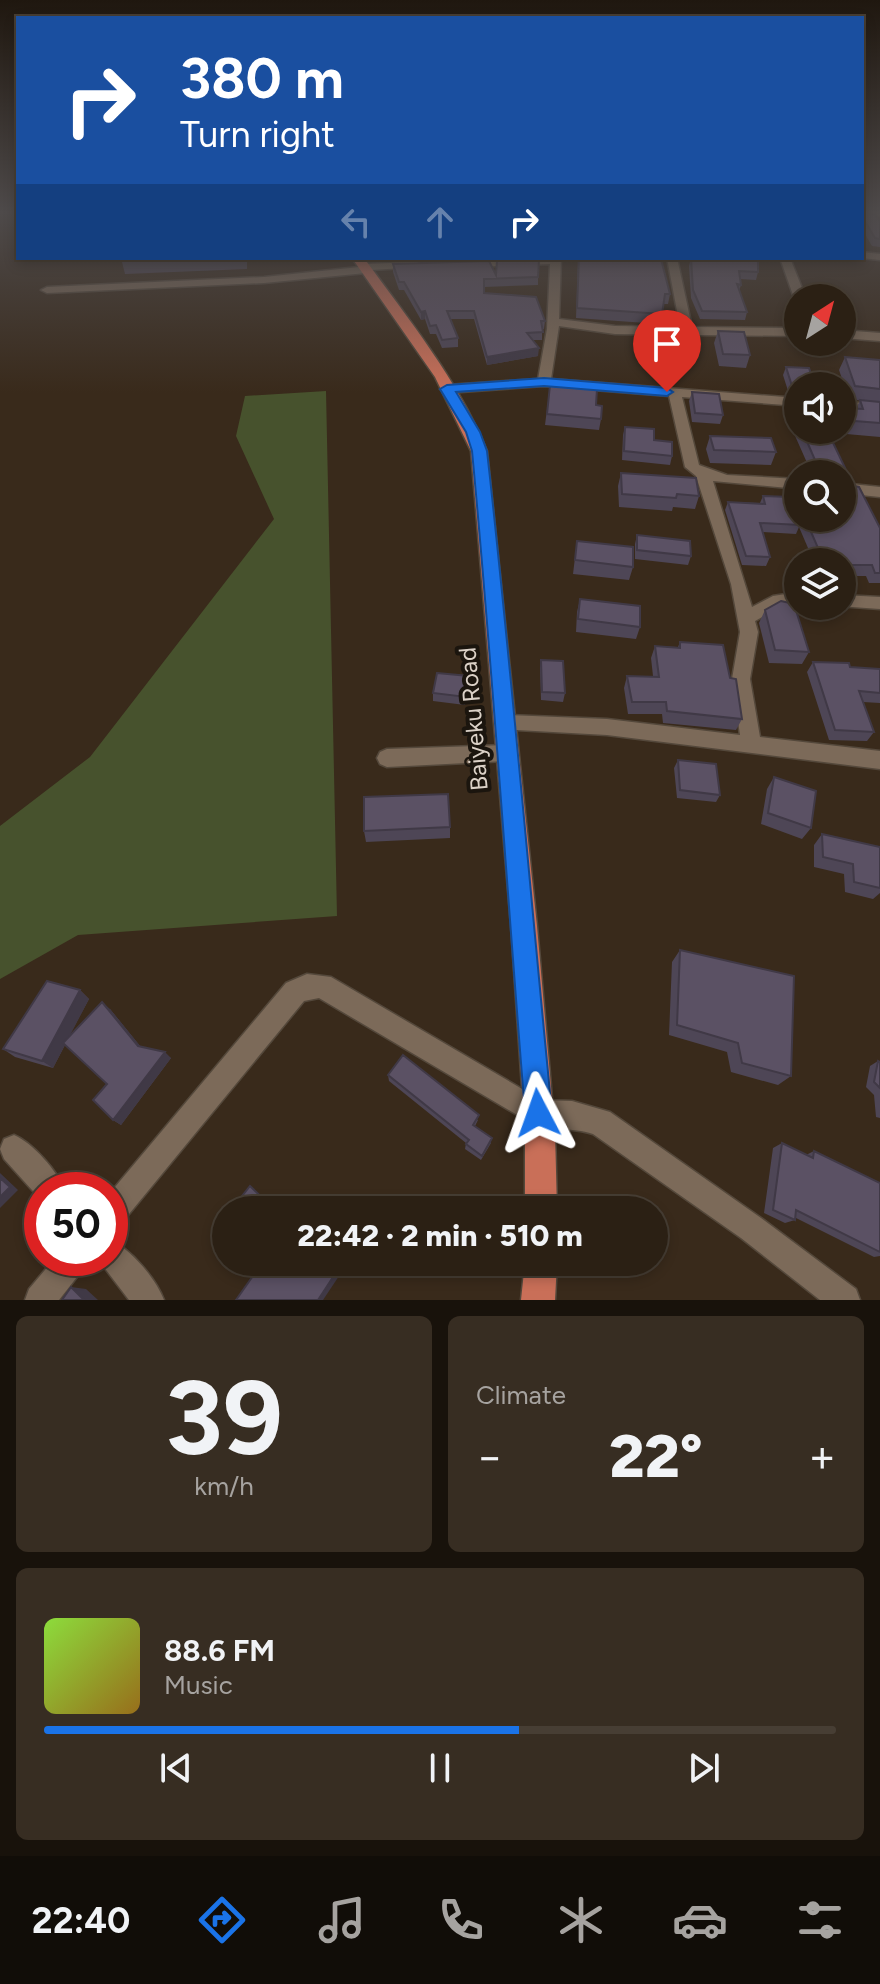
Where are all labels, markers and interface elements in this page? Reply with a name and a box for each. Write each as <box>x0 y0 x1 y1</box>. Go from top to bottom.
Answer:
text: 380 m <box>180 45 344 112</box>
icon: right <box>48 48 152 152</box>
text: Turn right <box>180 113 335 156</box>
icon: left <box>334 200 378 244</box>
icon: ahead <box>418 200 462 244</box>
icon: right <box>502 200 546 244</box>
north arrow <box>784 284 856 356</box>
map controls <box>784 284 856 620</box>
pin <box>633 310 701 392</box>
icon: arrive <box>645 322 689 366</box>
button: sound <box>784 372 856 444</box>
button: search <box>784 460 856 532</box>
button: layers <box>784 548 856 620</box>
street label: Baiyeku Road <box>452 646 494 792</box>
position arrow <box>496 1071 580 1155</box>
speed limit sign: 50 <box>24 1172 128 1276</box>
text: 22:42 · 2 min · 510 m <box>297 1217 583 1254</box>
text: 39 <box>165 1355 283 1480</box>
text: Climate <box>476 1379 566 1411</box>
text: 22° <box>609 1420 703 1492</box>
text: − <box>476 1430 503 1483</box>
text: + <box>809 1430 836 1483</box>
text: km/h <box>194 1470 254 1502</box>
text: 88.6 FM <box>164 1632 275 1669</box>
text: Music <box>164 1669 233 1701</box>
icon: previous <box>154 1746 198 1790</box>
icon: pause <box>418 1746 462 1790</box>
icon: next <box>682 1746 726 1790</box>
icon: directions <box>194 1892 250 1948</box>
icon: music <box>314 1892 370 1948</box>
icon: phone <box>433 1892 489 1948</box>
icon: climate <box>553 1892 609 1948</box>
icon: car <box>672 1892 728 1948</box>
icon: filters <box>792 1892 848 1948</box>
text: 22:40 <box>32 1899 130 1942</box>

